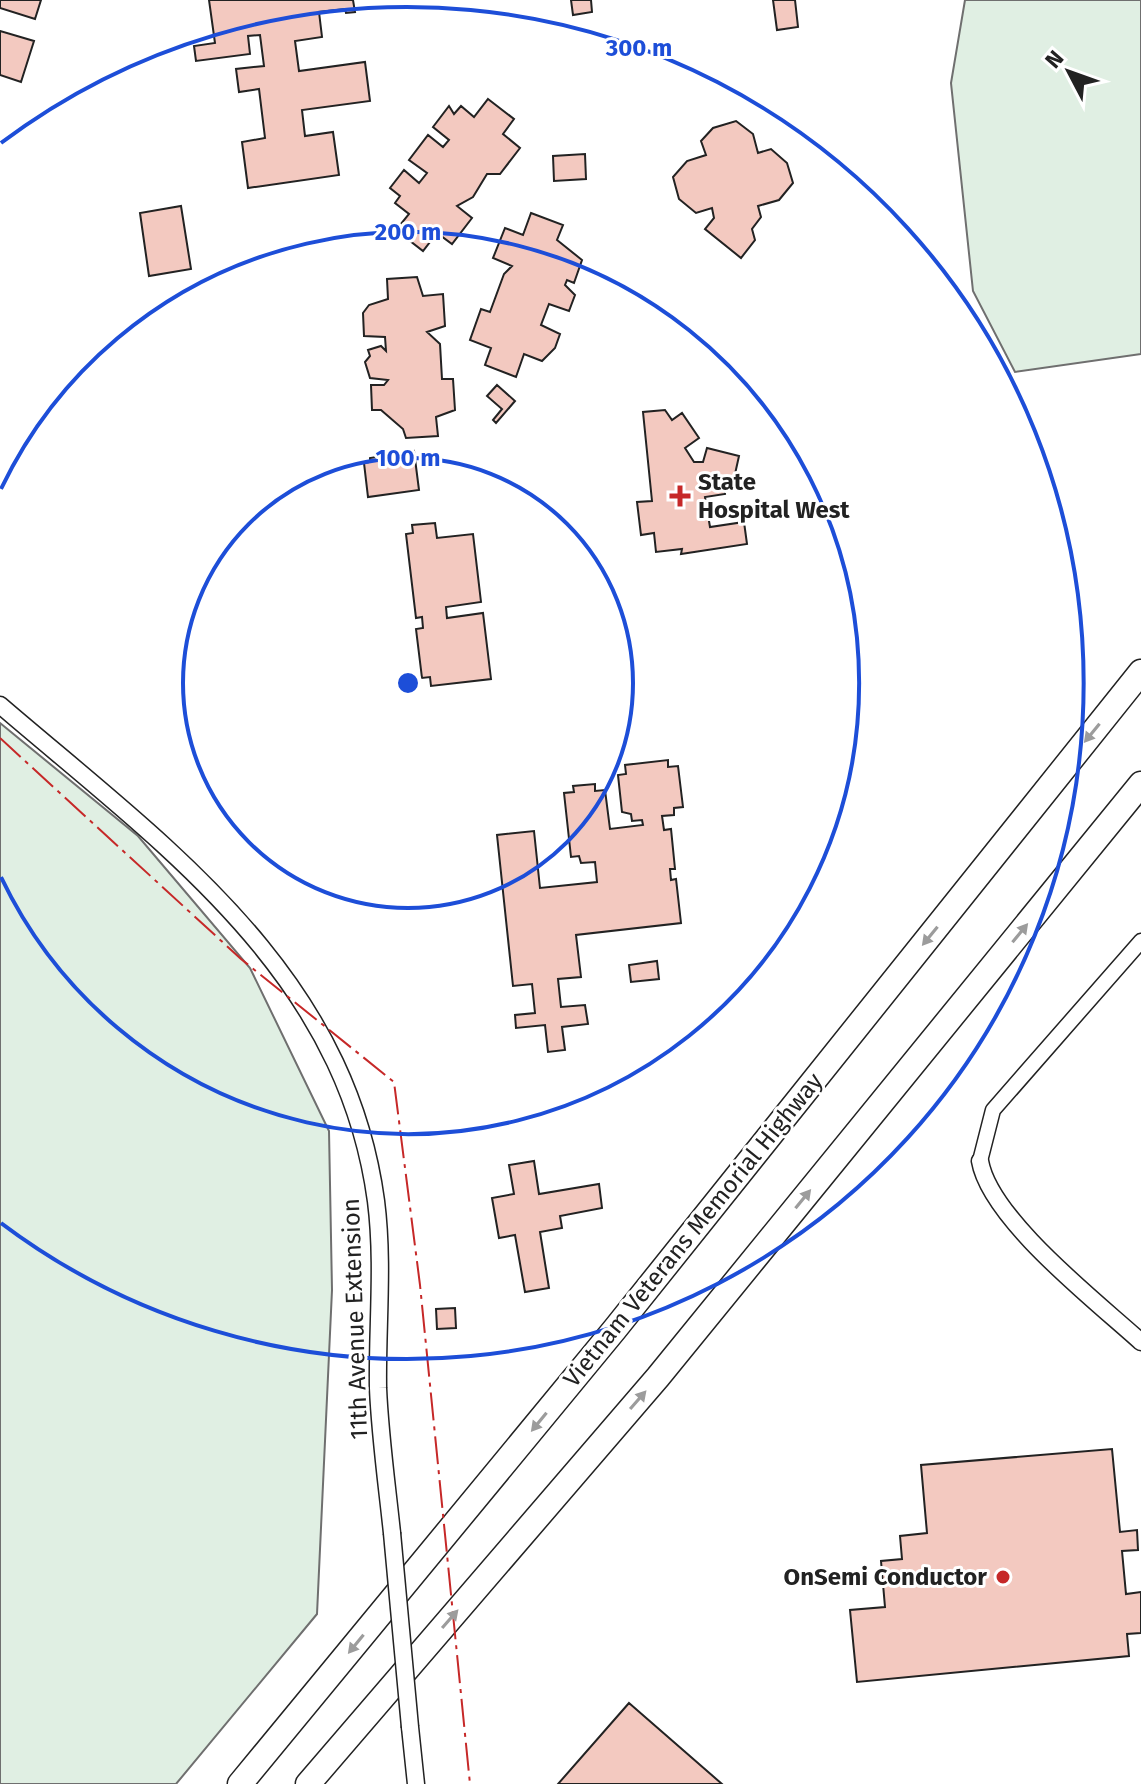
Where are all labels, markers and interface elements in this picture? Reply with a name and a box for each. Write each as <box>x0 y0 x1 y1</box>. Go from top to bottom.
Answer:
north arrow <box>1029 32 1109 112</box>
text: 300 m <box>605 34 672 62</box>
text: N <box>1039 45 1069 74</box>
text: 200 m <box>375 218 441 246</box>
text: 100 m <box>375 444 441 472</box>
place label: State Hospital West <box>698 468 850 524</box>
marker: State Hospital West <box>669 485 691 507</box>
centre of rings <box>394 669 422 697</box>
one-way arrow <box>1085 723 1101 743</box>
one-way arrow <box>1011 923 1028 943</box>
one-way arrow <box>922 926 939 946</box>
street label: Vietnam Veterans Memorial Highway <box>558 1067 829 1393</box>
one-way arrow <box>794 1189 811 1209</box>
street label: 11th Avenue Extension <box>337 1198 373 1440</box>
one-way arrow <box>629 1391 646 1411</box>
one-way arrow <box>531 1412 548 1432</box>
place label: OnSemi Conductor <box>784 1563 987 1591</box>
marker: OnSemi Conductor <box>994 1568 1012 1586</box>
one-way arrow <box>441 1609 458 1629</box>
one-way arrow <box>348 1634 364 1654</box>

